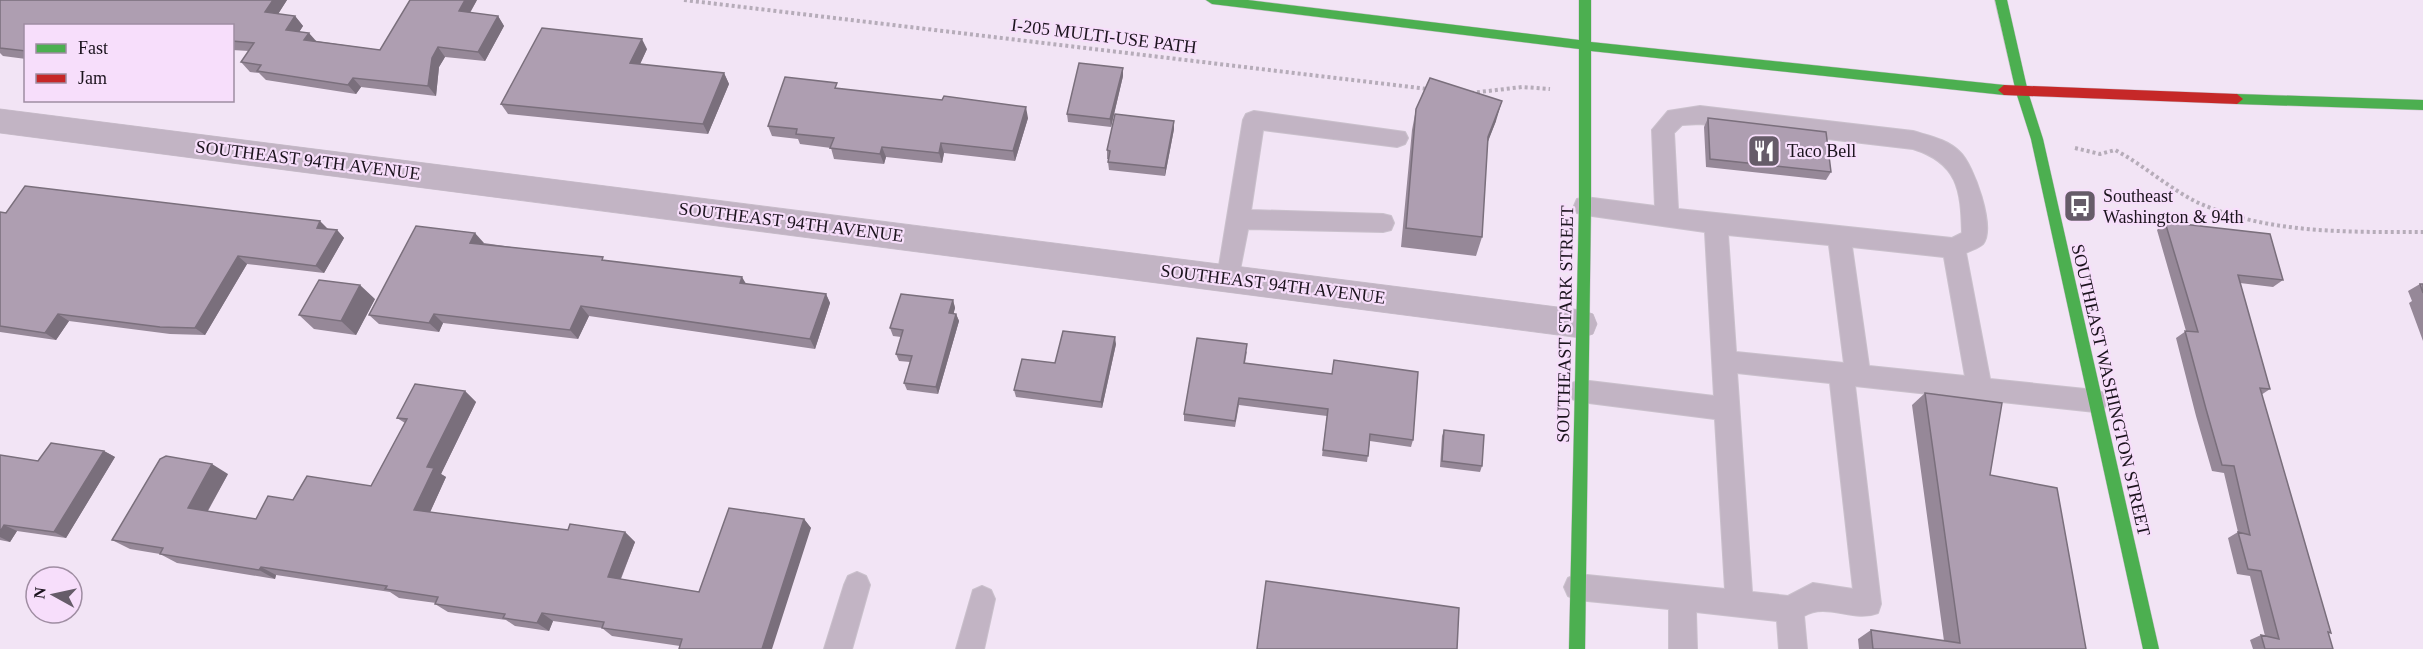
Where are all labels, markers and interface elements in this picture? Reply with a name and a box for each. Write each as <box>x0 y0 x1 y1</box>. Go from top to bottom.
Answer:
street label: I-205 MULTI-USE PATH <box>1010 15 1198 57</box>
legend <box>24 24 234 102</box>
text: Fast <box>78 38 108 58</box>
text: Jam <box>78 68 107 88</box>
restaurant icon: Taco Bell <box>1746 133 1782 169</box>
street label: SOUTHEAST 94TH AVENUE <box>194 136 422 184</box>
place label: Taco Bell <box>1787 141 1856 161</box>
place label: Southeast Washington & 94th <box>2103 186 2244 227</box>
bus stop icon: Southeast Washington & 94th <box>2062 188 2098 224</box>
street label: SOUTHEAST 94TH AVENUE <box>677 198 905 246</box>
street label: SOUTHEAST STARK STREET <box>1553 205 1577 443</box>
street label: SOUTHEAST WASHINGTON STREET <box>2068 242 2154 538</box>
street label: SOUTHEAST 94TH AVENUE <box>1159 260 1387 308</box>
north arrow <box>24 565 84 625</box>
text: N <box>30 586 49 600</box>

